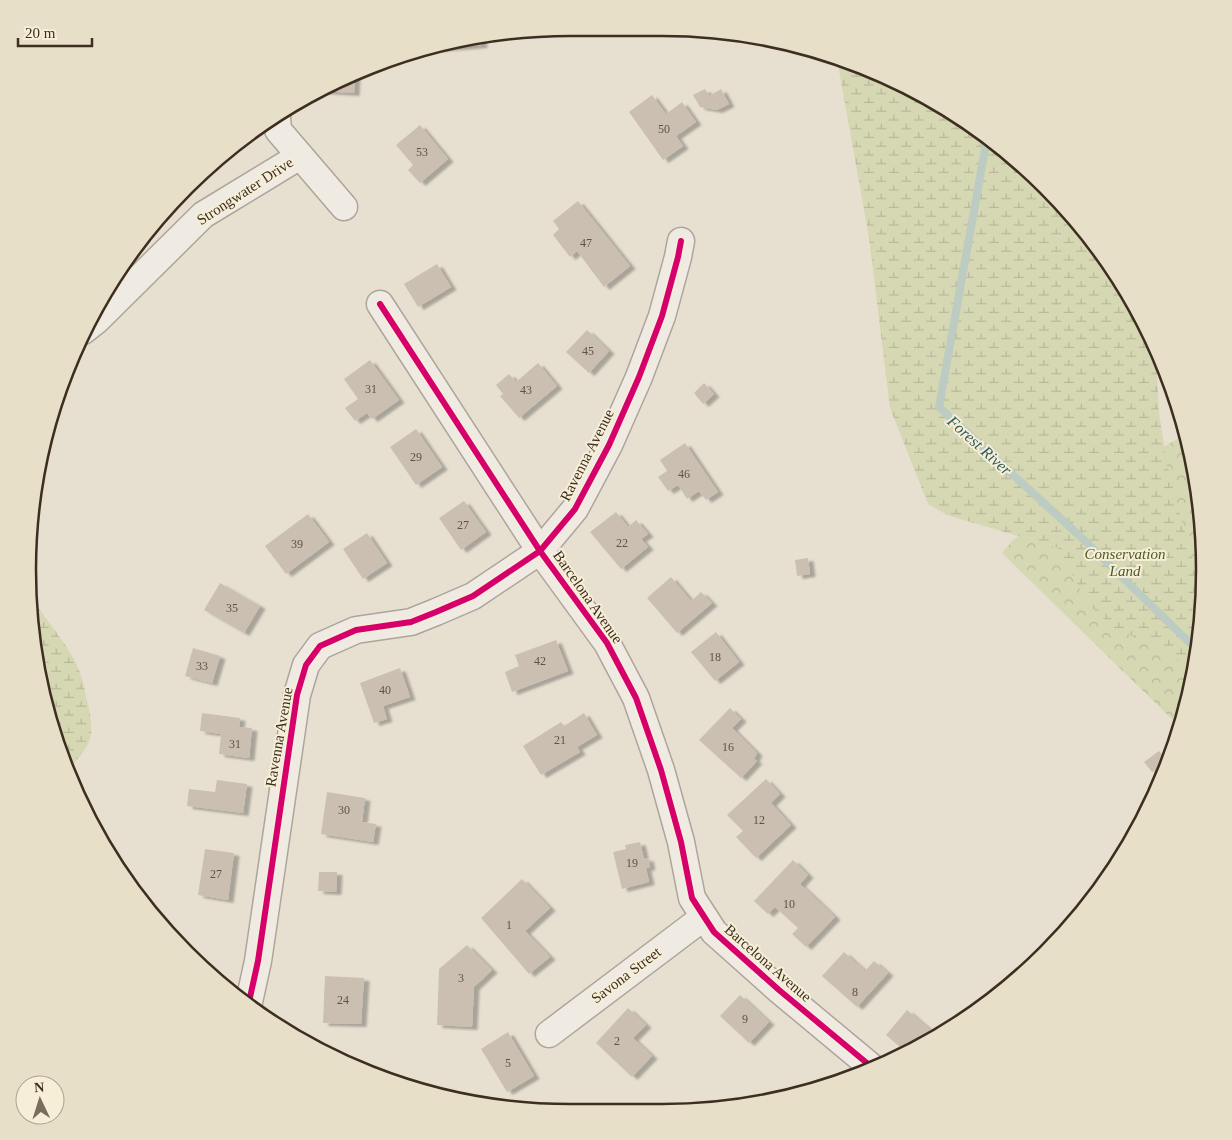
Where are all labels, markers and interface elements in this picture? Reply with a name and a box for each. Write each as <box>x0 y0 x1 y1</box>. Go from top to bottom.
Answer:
scale bar <box>18 15 91 47</box>
text: 20 m <box>25 25 56 41</box>
house number: 50 <box>658 122 670 136</box>
house number: 53 <box>416 145 428 159</box>
street label: Strongwater Drive <box>194 154 296 228</box>
house number: 47 <box>580 236 592 250</box>
house number: 45 <box>582 344 594 358</box>
house number: 31 <box>365 382 377 396</box>
house number: 43 <box>520 383 532 397</box>
street label: Ravenna Avenue <box>557 406 617 504</box>
water label: Forest River <box>944 412 1016 479</box>
house number: 29 <box>410 450 422 464</box>
house number: 46 <box>678 467 690 481</box>
house number: 27 <box>457 518 469 532</box>
house number: 22 <box>616 536 628 550</box>
house number: 39 <box>291 537 303 551</box>
park label: Conservation Land <box>1085 546 1165 579</box>
street label: Barcelona Avenue <box>550 548 626 647</box>
house number: 35 <box>226 601 238 615</box>
house number: 18 <box>709 650 721 664</box>
house number: 42 <box>534 654 546 668</box>
house number: 33 <box>196 659 208 673</box>
house number: 40 <box>379 683 391 697</box>
street label: Ravenna Avenue <box>262 686 296 788</box>
house number: 21 <box>554 733 566 747</box>
house number: 31 <box>229 737 241 751</box>
house number: 16 <box>722 740 734 754</box>
house number: 30 <box>338 803 350 817</box>
house number: 12 <box>753 813 765 827</box>
house number: 19 <box>626 856 638 870</box>
house number: 27 <box>210 867 222 881</box>
house number: 10 <box>783 897 795 911</box>
house number: 1 <box>506 918 512 932</box>
street label: Barcelona Avenue <box>722 921 815 1005</box>
street label: Savona Street <box>588 943 665 1006</box>
house number: 3 <box>458 971 464 985</box>
house number: 8 <box>852 985 858 999</box>
house number: 24 <box>337 993 349 1007</box>
house number: 9 <box>742 1012 748 1026</box>
house number: 2 <box>614 1034 620 1048</box>
house number: 5 <box>505 1056 511 1070</box>
north arrow <box>15 1075 65 1125</box>
text: N <box>34 1080 45 1095</box>

